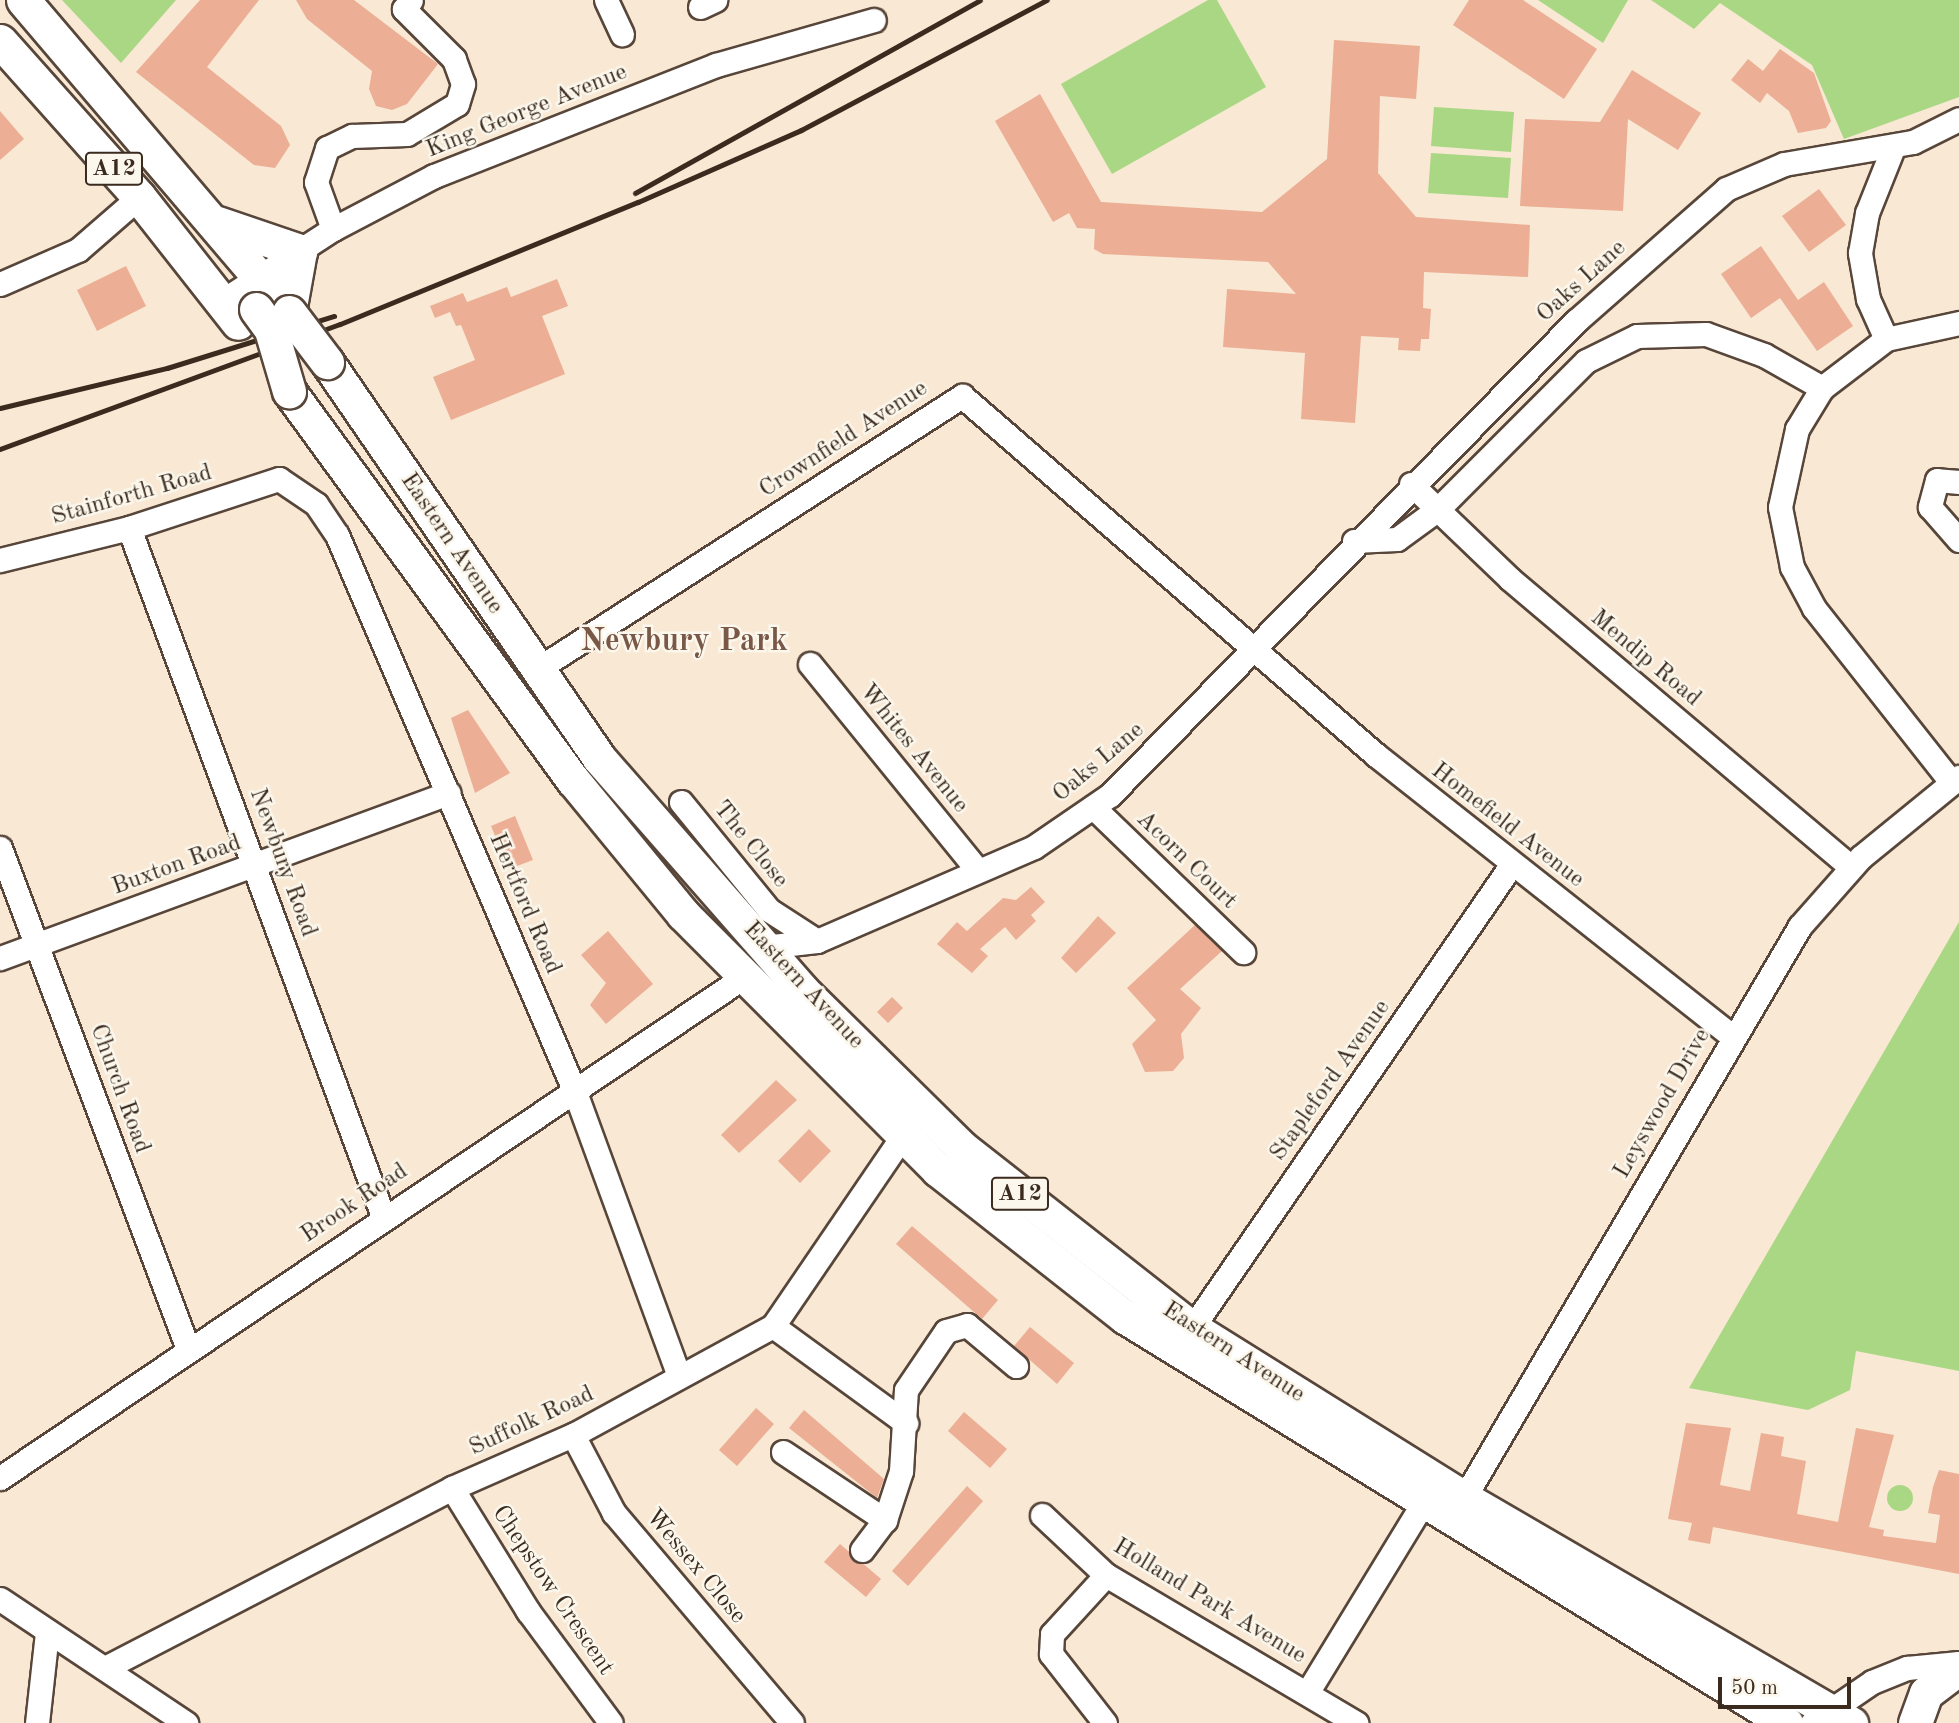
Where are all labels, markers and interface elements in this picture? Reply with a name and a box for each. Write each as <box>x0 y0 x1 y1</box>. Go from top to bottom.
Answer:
street label: King George Avenue <box>422 59 632 165</box>
road number: A12 <box>84 150 144 188</box>
street label: Oaks Lane <box>1531 234 1633 330</box>
street label: Crownfield Avenue <box>754 375 934 505</box>
street label: Stainforth Road <box>48 459 216 533</box>
street label: Eastern Avenue <box>393 468 509 620</box>
street label: Mendip Road <box>1584 604 1706 714</box>
district label: Newbury Park <box>580 623 788 661</box>
street label: Whites Avenue <box>852 679 974 819</box>
street label: Oaks Lane <box>1048 717 1150 809</box>
street label: Homefield Avenue <box>1425 757 1589 895</box>
street label: Newbury Road <box>242 785 322 941</box>
street label: The Close <box>706 796 794 894</box>
street label: Acorn Court <box>1130 806 1242 916</box>
street label: Buxton Road <box>108 829 246 903</box>
street label: Hertford Road <box>481 829 567 979</box>
street label: Eastern Avenue <box>737 916 869 1056</box>
street label: Stapleford Avenue <box>1265 995 1397 1167</box>
street label: Church Road <box>82 1020 156 1158</box>
street label: Leyswood Drive <box>1608 1024 1718 1184</box>
street label: Brook Road <box>296 1158 414 1250</box>
road number: A12 <box>990 1175 1050 1214</box>
street label: Eastern Avenue <box>1156 1296 1310 1410</box>
street label: Suffolk Road <box>465 1381 599 1463</box>
street label: Chepstow Crescent <box>485 1501 619 1681</box>
street label: Wessex Close <box>639 1504 751 1630</box>
street label: Holland Park Avenue <box>1107 1533 1311 1671</box>
scale bar <box>1721 1664 1854 1708</box>
text: 50 m <box>1731 1678 1778 1699</box>

